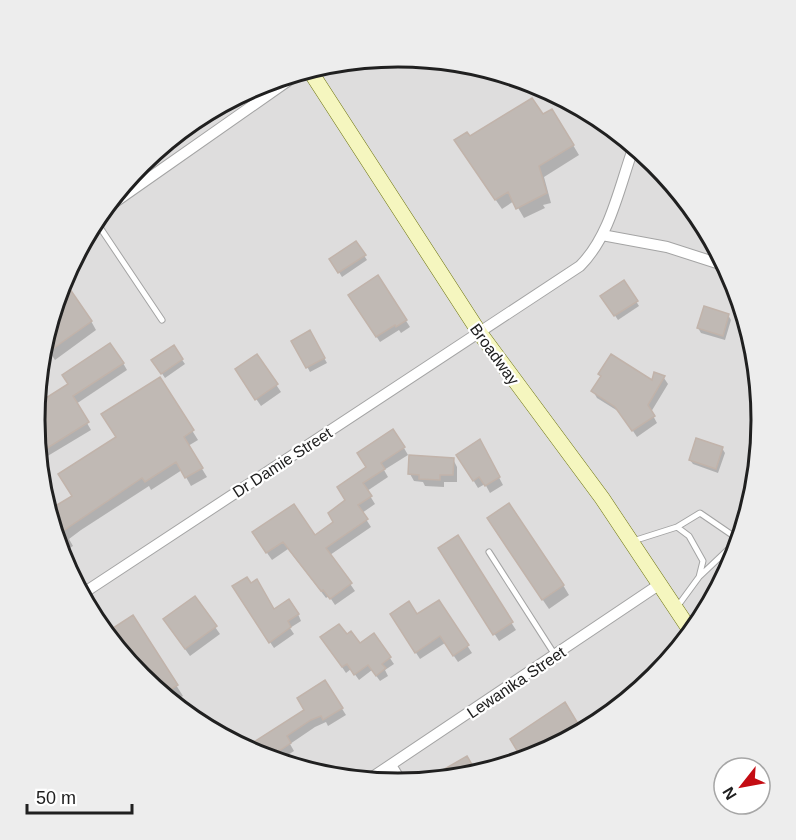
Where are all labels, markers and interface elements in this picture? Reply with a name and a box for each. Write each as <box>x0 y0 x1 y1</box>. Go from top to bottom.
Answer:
street label: Broadway <box>467 321 522 388</box>
street label: Dr Damie Street <box>230 424 335 501</box>
street label: Lewanika Street <box>464 643 569 722</box>
north arrow <box>712 756 772 816</box>
scale bar <box>27 777 132 815</box>
text: N <box>719 784 740 803</box>
text: 50 m <box>36 788 76 808</box>

